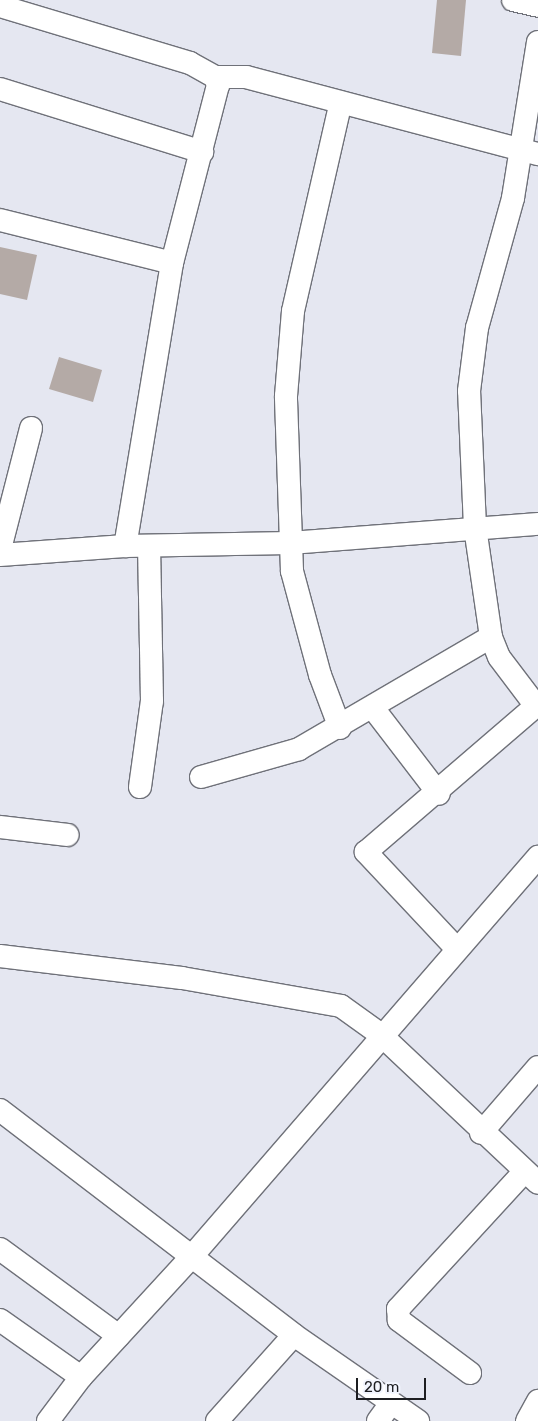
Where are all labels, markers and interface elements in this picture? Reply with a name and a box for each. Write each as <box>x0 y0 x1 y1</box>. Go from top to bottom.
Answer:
scale bar <box>358 1368 428 1400</box>
text: 20 m <box>364 1378 399 1396</box>

